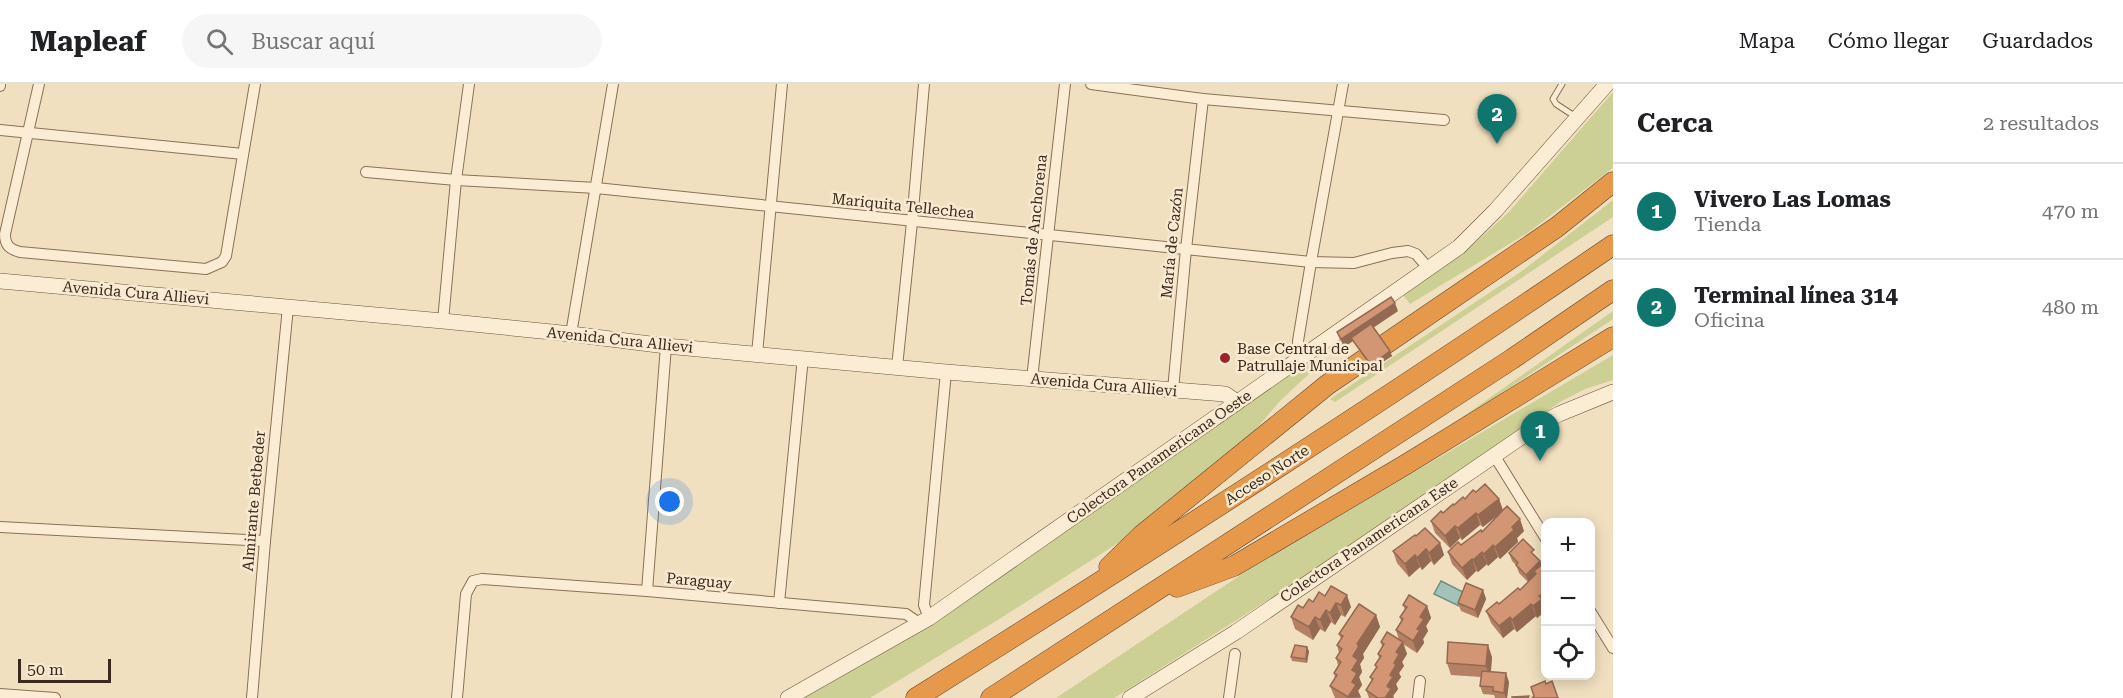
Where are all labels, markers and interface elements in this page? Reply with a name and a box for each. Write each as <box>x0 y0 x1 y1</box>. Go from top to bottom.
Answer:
search box <box>182 14 602 68</box>
text: Mapleaf <box>30 25 146 58</box>
icon: search <box>203 25 236 58</box>
text: Buscar aquí <box>251 29 375 54</box>
text: Mapa <box>1739 29 1795 53</box>
text: Cómo llegar <box>1828 29 1949 53</box>
text: Guardados <box>1982 29 2093 53</box>
pin: 2 <box>1478 94 1516 144</box>
text: Cerca <box>1637 108 1713 138</box>
text: 2 resultados <box>1983 111 2099 135</box>
street label: Tomás de Anchorena <box>1017 153 1051 307</box>
street label: María de Cazón <box>1157 186 1187 299</box>
text: Vivero Las Lomas <box>1694 187 1891 212</box>
street label: Mariquita Tellechea <box>831 190 975 222</box>
text: 1 <box>1651 199 1662 223</box>
text: 470 m <box>2042 199 2099 223</box>
text: Tienda <box>1694 212 1761 236</box>
street label: Avenida Cura Allievi <box>62 278 210 308</box>
text: Terminal línea 314 <box>1694 283 1898 308</box>
text: 2 <box>1651 295 1662 319</box>
text: 480 m <box>2042 295 2099 319</box>
text: Oficina <box>1694 308 1765 332</box>
street label: Avenida Cura Allievi <box>546 323 694 357</box>
place label: Base Central de Patrullaje Municipal <box>1237 340 1383 375</box>
marker: Base Central de Patrullaje Municipal <box>1218 351 1232 365</box>
street label: Avenida Cura Allievi <box>1030 370 1178 400</box>
street label: Colectora Panamericana Oeste <box>1063 386 1255 528</box>
pin: 1 <box>1520 412 1560 461</box>
street label: Almirante Betbeder <box>239 430 269 572</box>
street label: Acceso Norte <box>1222 441 1312 509</box>
street label: Colectora Panamericana Este <box>1277 474 1461 606</box>
your location <box>655 487 684 516</box>
map controls <box>1541 518 1595 680</box>
button: + <box>1541 518 1595 572</box>
street label: Paraguay <box>665 569 733 593</box>
button: − <box>1541 572 1595 626</box>
button: locate <box>1541 626 1595 680</box>
scale bar <box>18 656 111 684</box>
text: 50 m <box>27 660 64 679</box>

